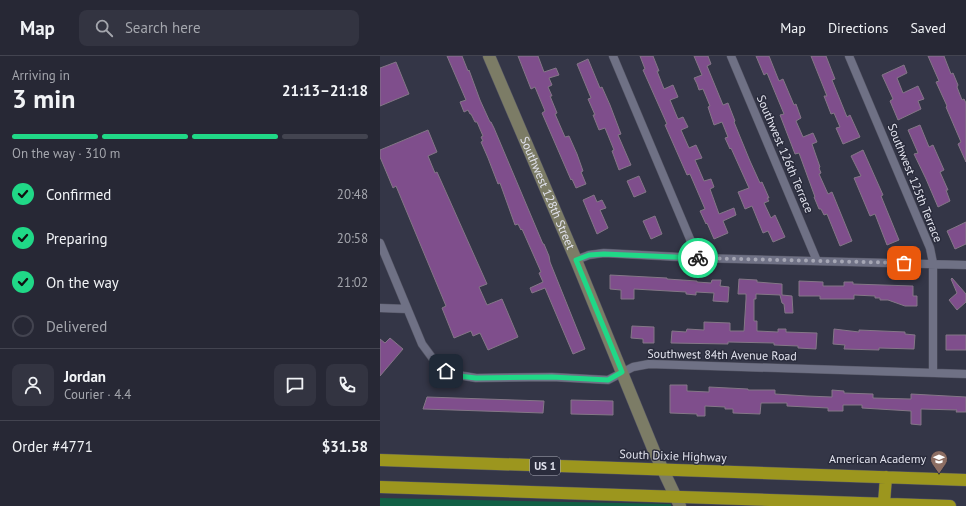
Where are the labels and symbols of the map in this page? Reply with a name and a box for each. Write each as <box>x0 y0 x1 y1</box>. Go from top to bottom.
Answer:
street label: Southwest 126th Terrace <box>754 93 817 215</box>
street label: Southwest 125th Terrace <box>885 121 946 244</box>
street label: Southwest 128th Street <box>517 134 579 252</box>
courier <box>678 238 718 278</box>
pin <box>887 246 921 280</box>
street label: Southwest 84th Avenue Road <box>647 346 797 363</box>
pin <box>429 354 463 388</box>
street label: South Dixie Highway <box>619 446 727 465</box>
school or university icon: American Academy <box>929 449 949 474</box>
place label: American Academy <box>829 451 926 466</box>
road number: US 1 <box>530 457 560 475</box>

